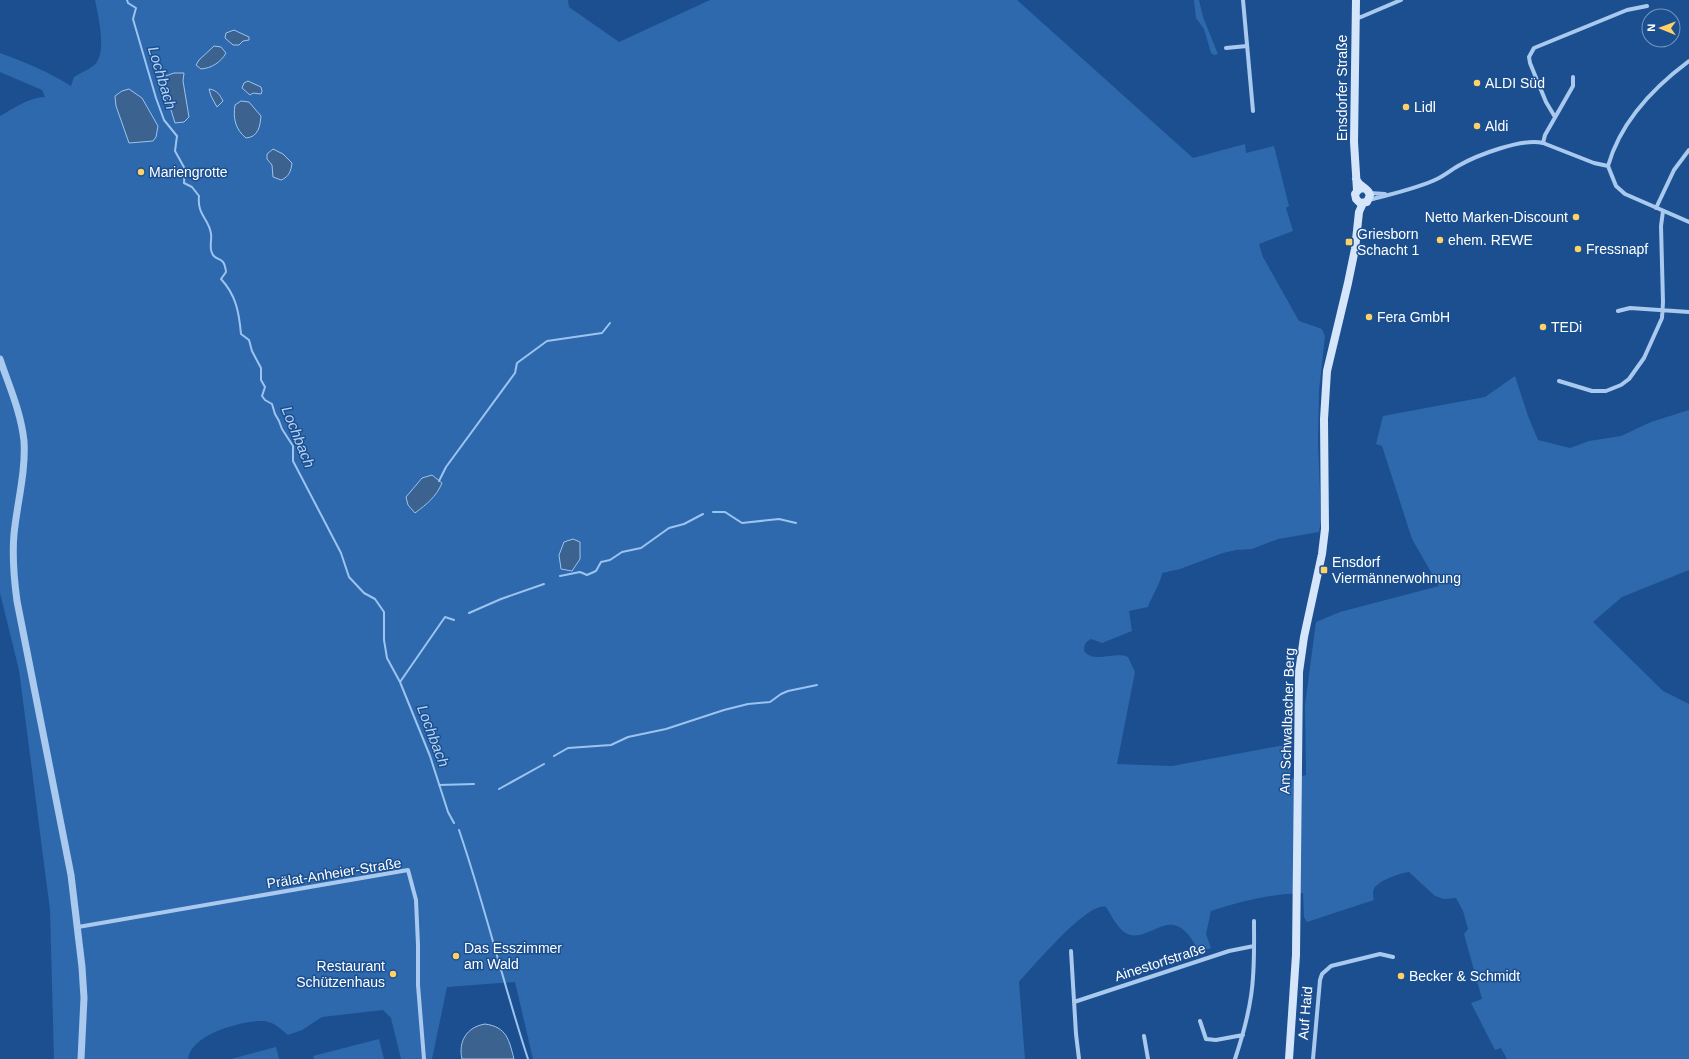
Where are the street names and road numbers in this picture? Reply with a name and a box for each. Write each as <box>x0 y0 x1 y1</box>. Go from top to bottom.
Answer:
street label: Ensdorfer Straße <box>1334 34 1350 141</box>
street label: Am Schwalbacher Berg <box>1276 648 1298 794</box>
street label: Prälat-Anheier-Straße <box>266 854 403 892</box>
street label: Ainestorfstraße <box>1112 940 1208 984</box>
street label: Auf Haid <box>1295 986 1315 1040</box>

